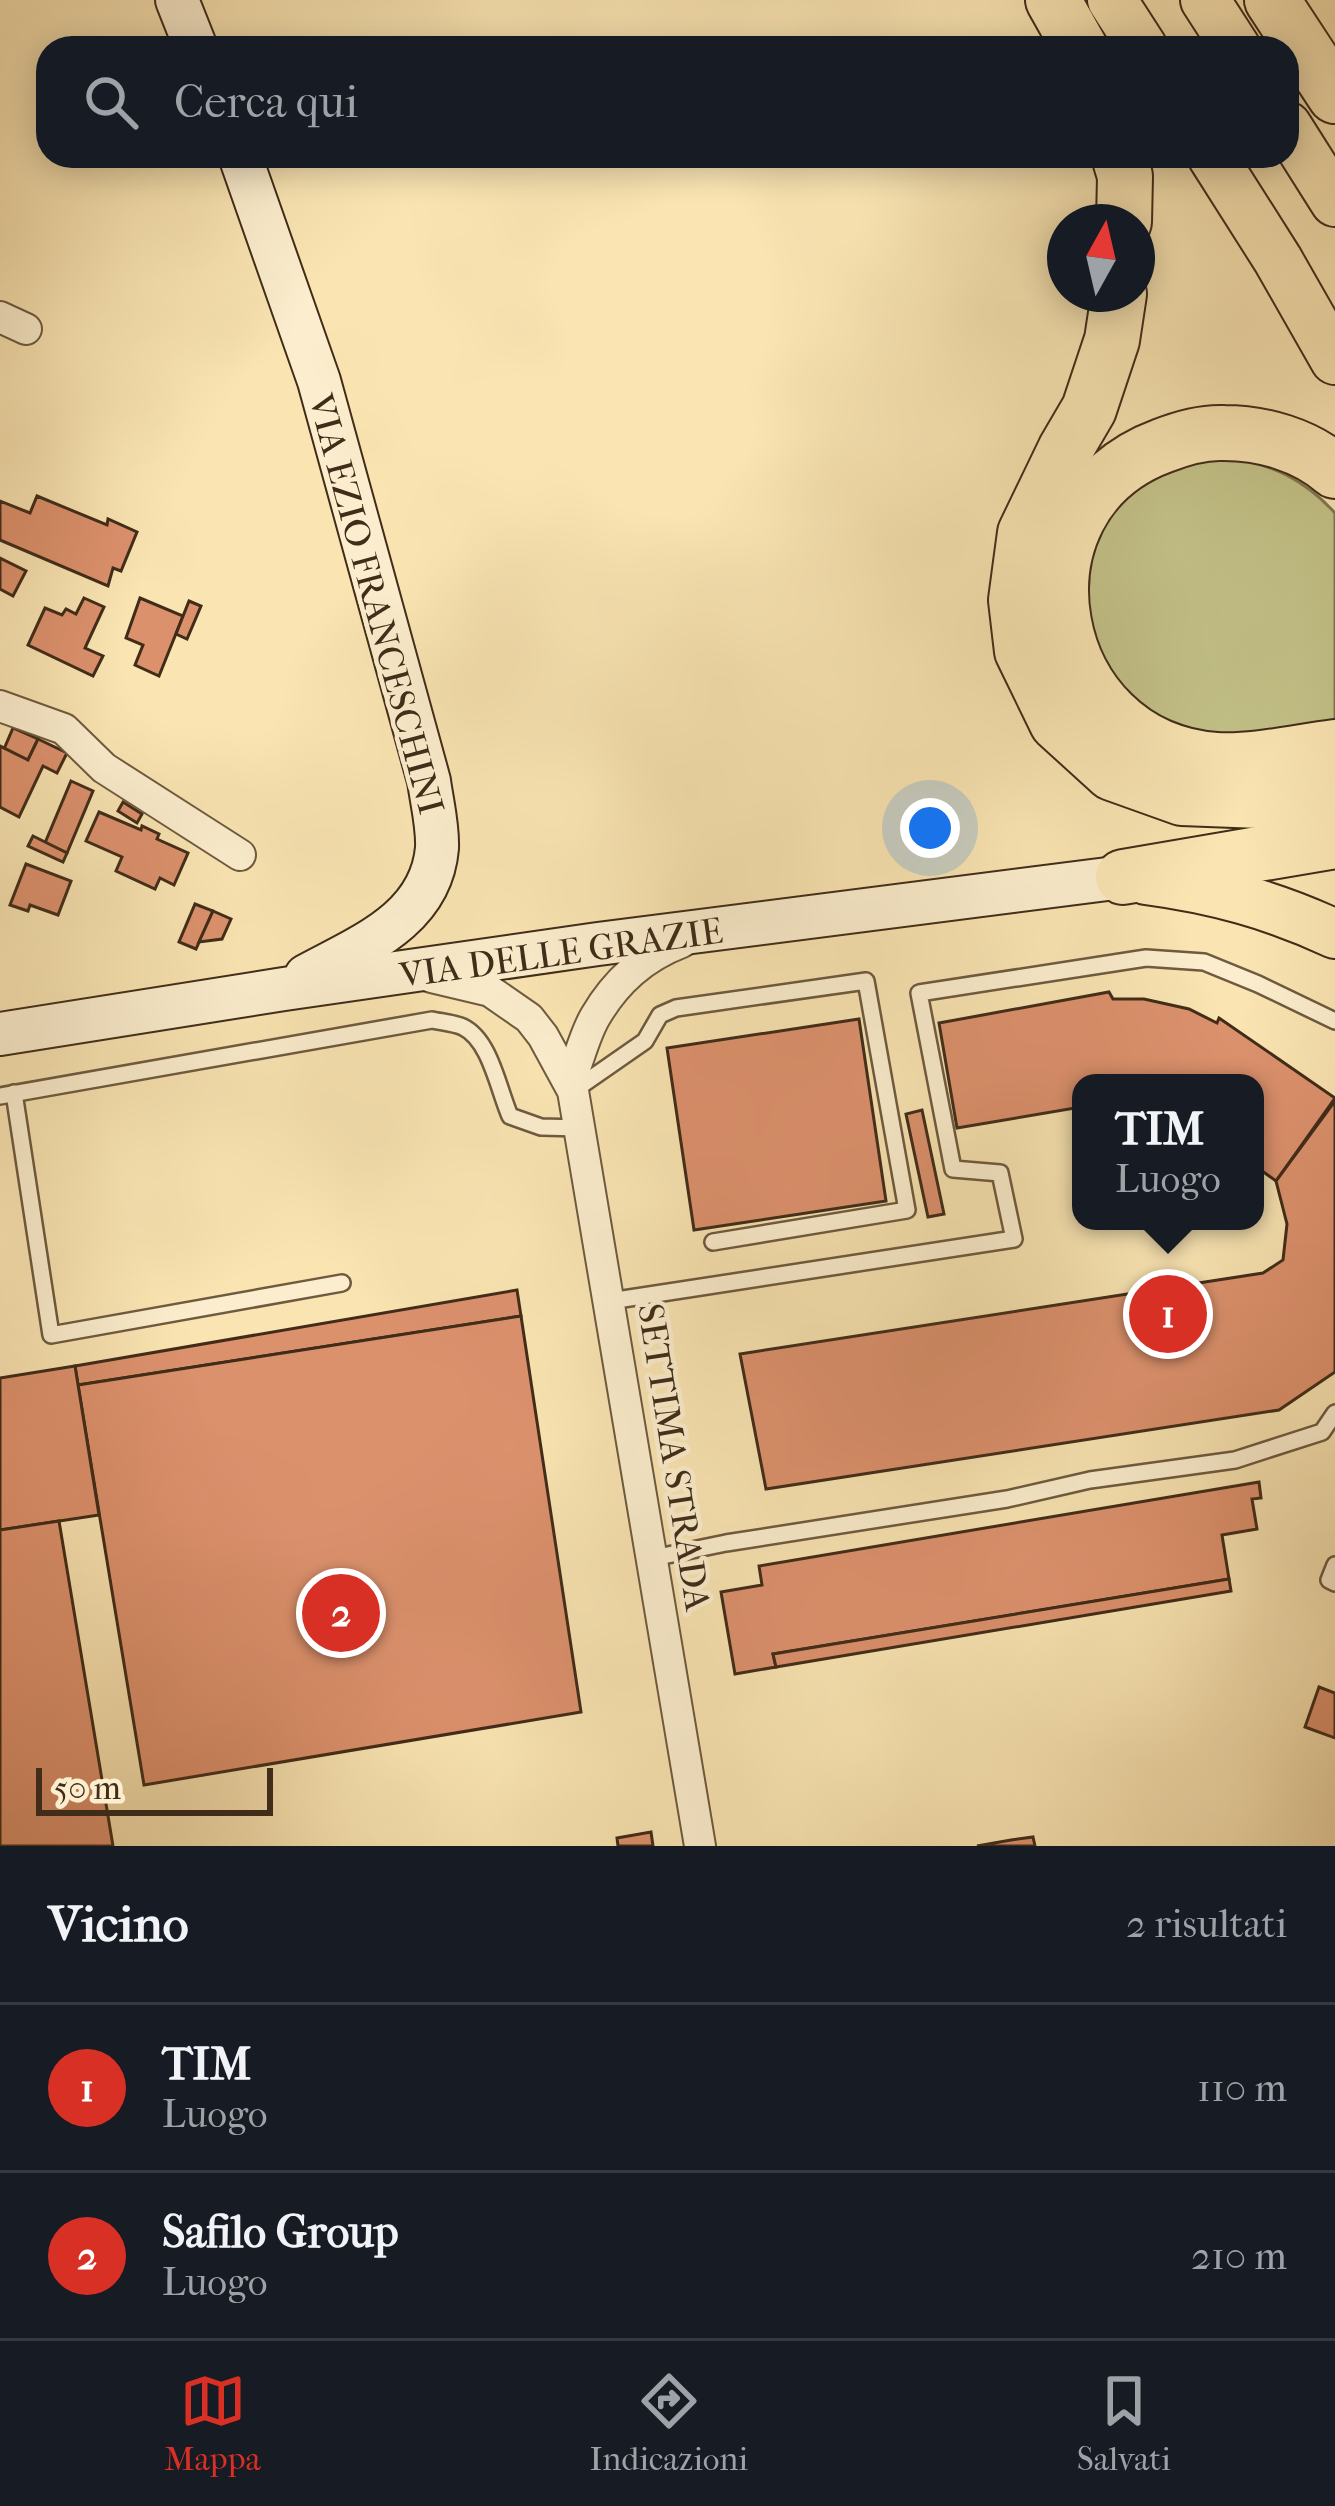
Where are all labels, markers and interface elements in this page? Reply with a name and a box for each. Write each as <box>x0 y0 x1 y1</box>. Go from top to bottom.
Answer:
search box <box>36 36 1299 168</box>
icon: search <box>78 69 144 135</box>
text: Cerca qui <box>174 76 358 129</box>
north arrow <box>1047 204 1155 312</box>
street label: VIA EZIO FRANCESCHINI <box>299 389 452 819</box>
your location <box>900 798 960 858</box>
street label: VIA DELLE GRAZIE <box>396 910 725 997</box>
popup <box>1072 1074 1264 1230</box>
text: TIM <box>1115 1103 1204 1156</box>
text: Luogo <box>1115 1156 1221 1202</box>
pin: 1 <box>1129 1269 1207 1359</box>
street label: SETTIMA STRADA <box>629 1301 719 1614</box>
pin: 2 <box>302 1568 380 1658</box>
scale bar <box>36 1762 273 1815</box>
text: 50 m <box>54 1769 121 1808</box>
text: Vicino <box>48 1894 189 1954</box>
text: 2 risultati <box>1126 1901 1287 1947</box>
text: TIM <box>162 2038 251 2091</box>
text: 1 <box>80 2065 94 2111</box>
text: 110 m <box>1197 2065 1287 2111</box>
text: Luogo <box>162 2091 268 2137</box>
text: Safilo Group <box>162 2206 399 2259</box>
text: 2 <box>77 2233 97 2279</box>
text: 210 m <box>1191 2233 1287 2279</box>
text: Luogo <box>162 2259 268 2305</box>
tab: Mappa <box>164 2368 261 2479</box>
tab: Indicazioni <box>589 2368 748 2479</box>
tab: Salvati <box>1077 2368 1171 2479</box>

